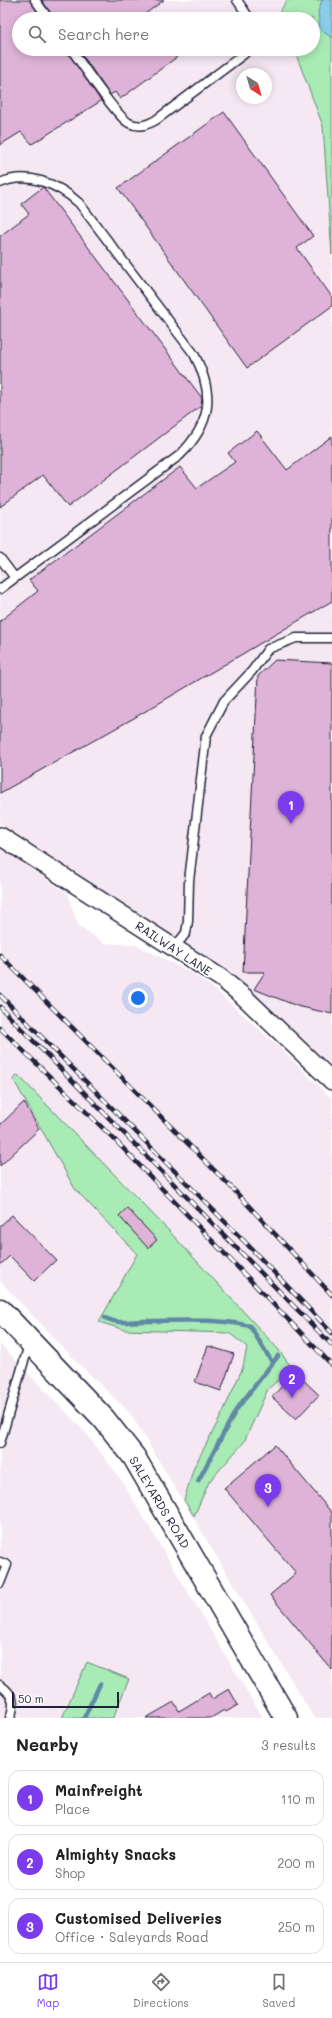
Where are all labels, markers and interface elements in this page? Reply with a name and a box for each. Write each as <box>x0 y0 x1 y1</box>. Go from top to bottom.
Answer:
search box <box>12 12 320 56</box>
icon: search <box>26 23 48 45</box>
text: Search here <box>58 24 149 44</box>
north arrow <box>236 68 272 104</box>
pin: 1 <box>278 791 304 824</box>
street label: RAILWAY LANE <box>133 917 216 979</box>
your location <box>128 988 148 1008</box>
pin: 2 <box>279 1365 305 1398</box>
street label: SALEYARDS ROAD <box>126 1453 194 1551</box>
pin: 3 <box>255 1474 281 1507</box>
scale bar <box>12 1690 119 1709</box>
text: 50 m <box>18 1691 44 1706</box>
text: Nearby <box>16 1733 78 1755</box>
text: 3 results <box>261 1736 316 1753</box>
text: Mainfreight <box>55 1780 143 1800</box>
text: 1 <box>27 1790 33 1807</box>
text: 110 m <box>281 1790 315 1807</box>
text: Place <box>55 1800 90 1817</box>
text: Almighty Snacks <box>55 1844 176 1864</box>
text: 2 <box>26 1854 34 1871</box>
text: 200 m <box>277 1854 315 1871</box>
text: Shop <box>55 1864 85 1881</box>
text: Customised Deliveries <box>55 1908 222 1928</box>
text: 3 <box>26 1918 34 1935</box>
text: 250 m <box>278 1918 315 1935</box>
text: Office · Saleyards Road <box>55 1928 208 1945</box>
tab: Map <box>37 1971 59 2010</box>
tab: Directions <box>133 1971 189 2010</box>
tab: Saved <box>262 1971 295 2010</box>

